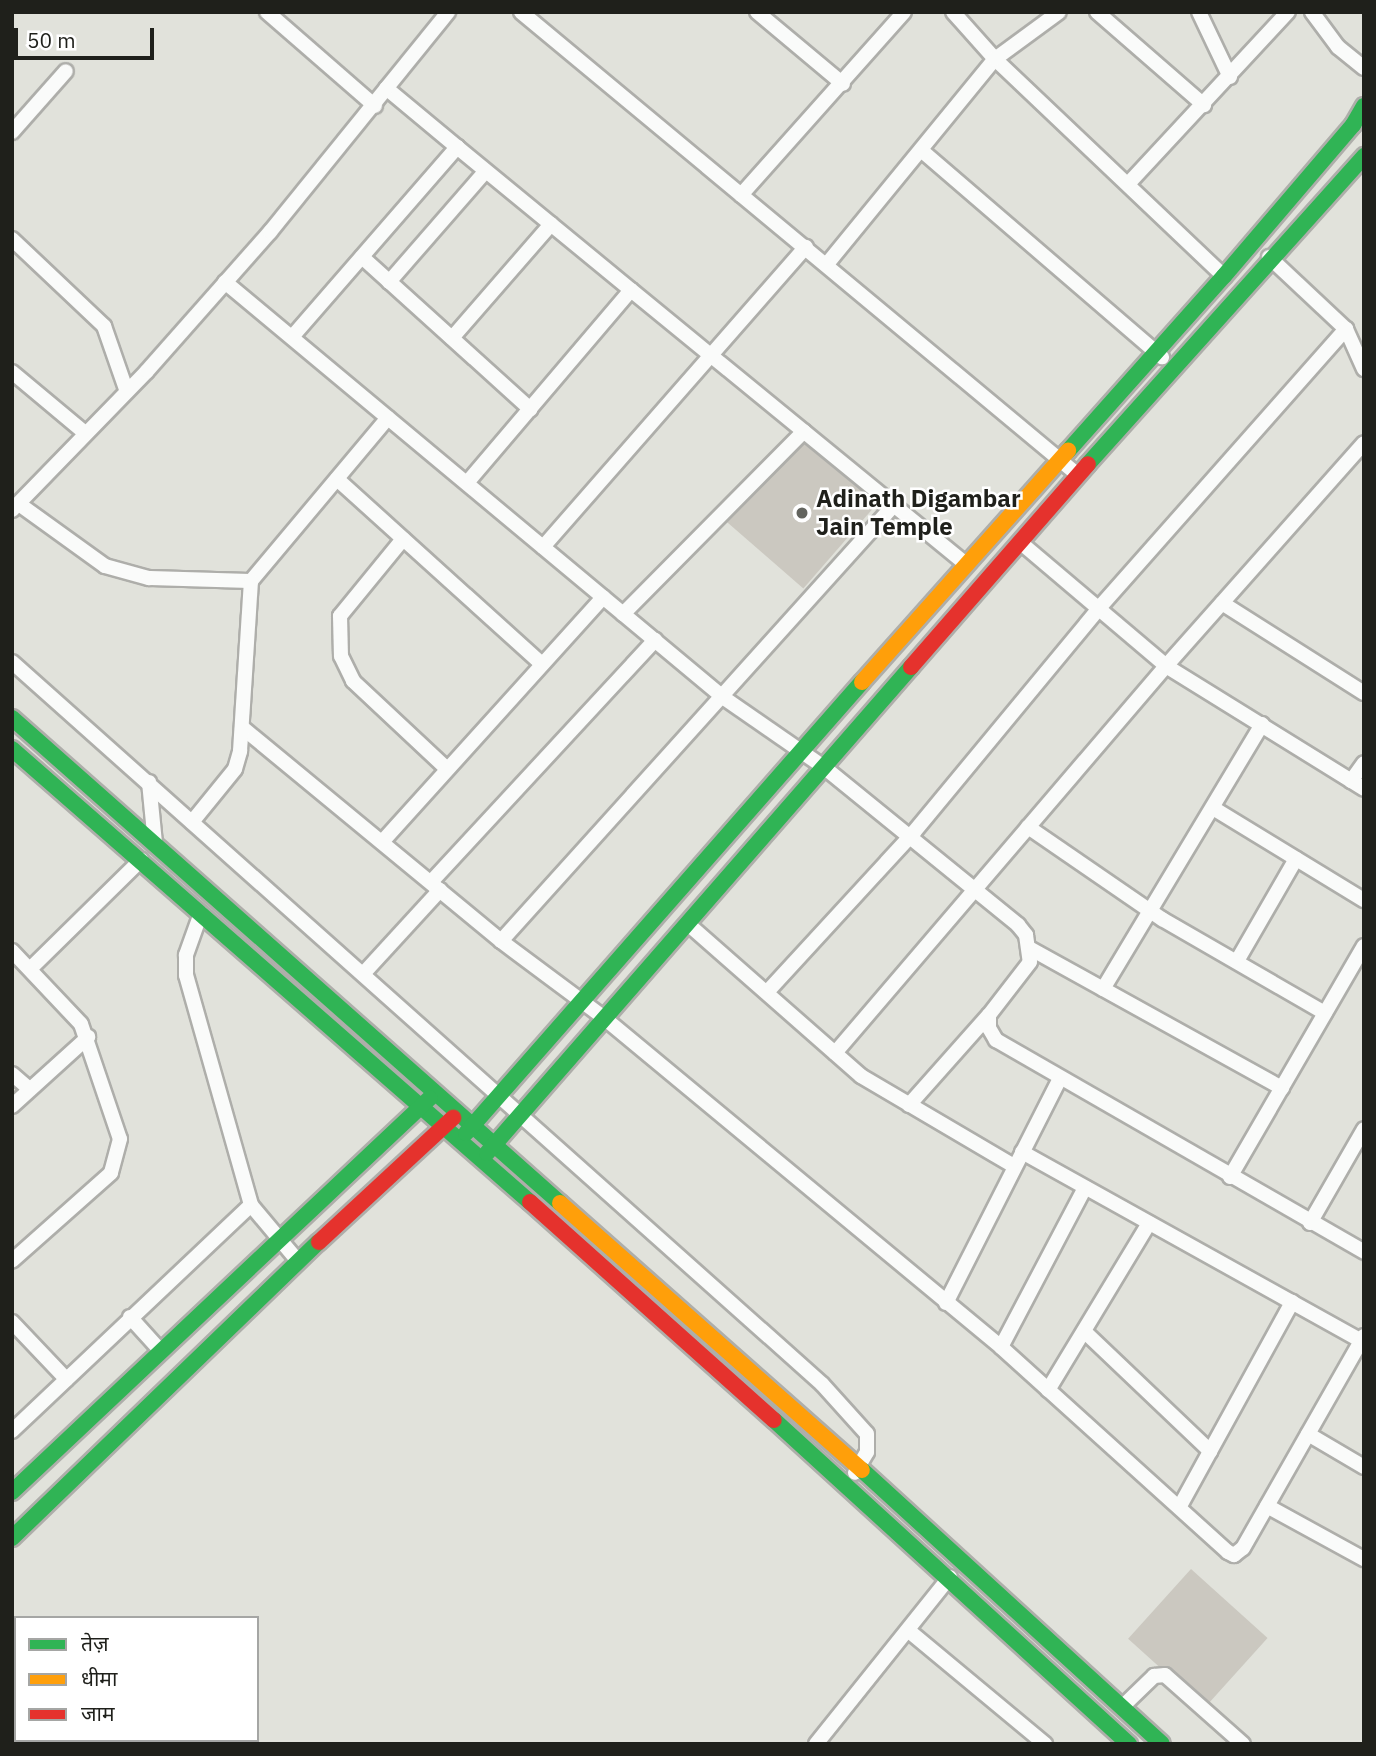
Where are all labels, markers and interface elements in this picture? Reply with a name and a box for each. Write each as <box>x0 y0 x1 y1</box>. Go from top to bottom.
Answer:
scale bar <box>18 14 158 58</box>
text: 50 m <box>27 26 76 54</box>
place label: Adinath Digambar Jain Temple <box>816 485 1021 541</box>
marker: Adinath Digambar Jain Temple <box>794 505 810 521</box>
legend <box>14 1616 259 1742</box>
text: तेज़ <box>81 1629 109 1657</box>
text: धीमा <box>81 1664 117 1692</box>
text: जाम <box>81 1699 115 1727</box>

